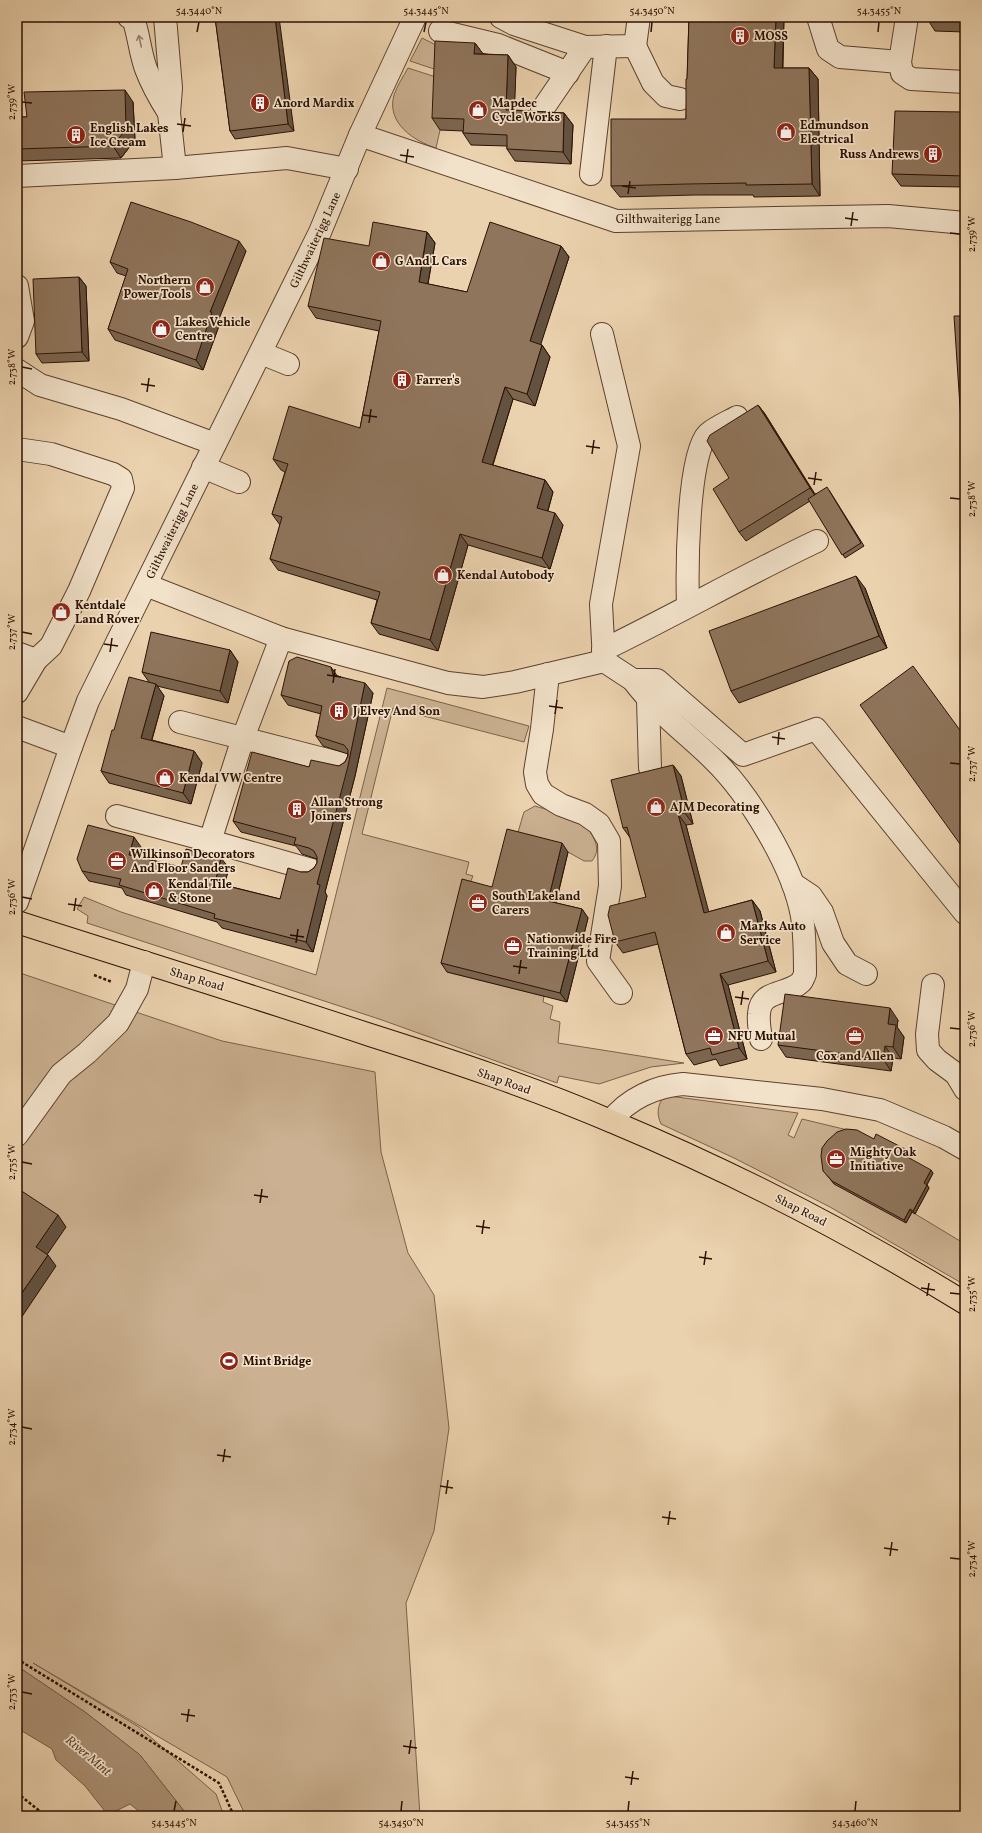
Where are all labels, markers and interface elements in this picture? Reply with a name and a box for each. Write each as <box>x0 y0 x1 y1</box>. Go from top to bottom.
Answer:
text: 54.3440°N <box>176 4 223 18</box>
text: 54.3445°N <box>403 4 449 18</box>
text: 54.3450°N <box>629 4 675 18</box>
text: 54.3455°N <box>857 4 902 18</box>
building icon: MOSS <box>729 25 751 47</box>
place label: MOSS <box>754 29 788 45</box>
one-way arrow <box>135 35 143 48</box>
text: 2.739°W <box>5 84 19 120</box>
building icon: Anord Mardix <box>249 92 271 114</box>
place label: Anord Mardix <box>274 96 355 112</box>
place label: Mapdec Cycle Works <box>492 96 561 126</box>
shop icon: Mapdec Cycle Works <box>467 99 489 121</box>
place label: Edmundson Electrical <box>800 118 869 148</box>
place label: English Lakes Ice Cream <box>90 121 169 151</box>
shop icon: Edmundson Electrical <box>775 121 797 143</box>
building icon: English Lakes Ice Cream <box>65 124 87 146</box>
building icon: Russ Andrews <box>922 143 944 165</box>
place label: Russ Andrews <box>840 147 919 163</box>
street label: Gilthwaiterigg Lane <box>287 189 345 291</box>
street label: Gilthwaiterigg Lane <box>616 212 720 228</box>
text: 2.739°W <box>965 216 979 252</box>
shop icon: G And L Cars <box>370 250 392 272</box>
place label: G And L Cars <box>395 254 467 270</box>
place label: Northern Power Tools <box>123 273 191 303</box>
shop icon: Northern Power Tools <box>194 276 216 298</box>
place label: Lakes Vehicle Centre <box>175 315 250 345</box>
shop icon: Lakes Vehicle Centre <box>150 318 172 340</box>
text: 2.738°W <box>5 349 19 385</box>
building icon: Farrer's <box>391 369 413 391</box>
place label: Farrer's <box>416 373 460 389</box>
street label: Gilthwaiterigg Lane <box>143 481 203 582</box>
text: 2.738°W <box>965 481 979 517</box>
shop icon: Kendal Autobody <box>432 564 454 586</box>
place label: Kendal Autobody <box>457 568 555 584</box>
place label: Kentdale Land Rover <box>75 598 140 628</box>
shop icon: Kentdale Land Rover <box>50 601 72 623</box>
text: 2.737°W <box>5 614 19 650</box>
building icon: J Elvey And Son <box>328 700 350 722</box>
place label: J Elvey And Son <box>352 704 440 720</box>
text: 2.737°W <box>965 746 979 782</box>
shop icon: Kendal VW Centre <box>154 767 176 789</box>
place label: Kendal VW Centre <box>179 771 282 787</box>
place label: Allan Strong Joiners <box>310 795 383 825</box>
shop icon: AJM Decorating <box>645 796 667 818</box>
building icon: Allan Strong Joiners <box>286 798 308 820</box>
place label: AJM Decorating <box>670 800 760 816</box>
place label: Wilkinson Decorators And Floor Sanders <box>131 847 255 877</box>
office icon: Wilkinson Decorators And Floor Sanders <box>106 850 128 872</box>
place label: Kendal Tile & Stone <box>168 877 232 907</box>
text: 2.736°W <box>5 879 19 915</box>
shop icon: Kendal Tile & Stone <box>143 880 165 902</box>
place label: South Lakeland Carers <box>492 889 581 919</box>
office icon: South Lakeland Carers <box>467 892 489 914</box>
place label: Marks Auto Service <box>740 919 806 949</box>
shop icon: Marks Auto Service <box>715 922 737 944</box>
place label: Nationwide Fire Training Ltd <box>527 932 617 962</box>
office icon: Nationwide Fire Training Ltd <box>502 935 524 957</box>
street label: Shap Road <box>168 964 226 996</box>
text: 2.736°W <box>965 1011 979 1047</box>
office icon: NFU Mutual <box>703 1025 725 1047</box>
office icon: Cox and Allen <box>844 1025 866 1047</box>
place label: NFU Mutual <box>728 1029 796 1045</box>
place label: Cox and Allen <box>816 1049 894 1065</box>
street label: Shap Road <box>475 1065 533 1099</box>
text: 2.735°W <box>5 1144 19 1180</box>
place label: Mighty Oak Initiative <box>850 1145 917 1175</box>
office icon: Mighty Oak Initiative <box>825 1148 847 1170</box>
street label: Shap Road <box>772 1191 829 1231</box>
text: 2.735°W <box>965 1276 979 1312</box>
sports icon: Mint Bridge <box>218 1350 240 1372</box>
place label: Mint Bridge <box>243 1354 311 1370</box>
text: 2.734°W <box>5 1408 19 1446</box>
text: 2.734°W <box>965 1540 979 1578</box>
text: 2.733°W <box>5 1674 19 1710</box>
water label: River Mint <box>61 1732 115 1782</box>
text: 54.3445°N <box>151 1816 197 1830</box>
text: 54.3450°N <box>378 1816 424 1830</box>
text: 54.3455°N <box>606 1816 651 1830</box>
text: 54.3460°N <box>832 1816 878 1830</box>

